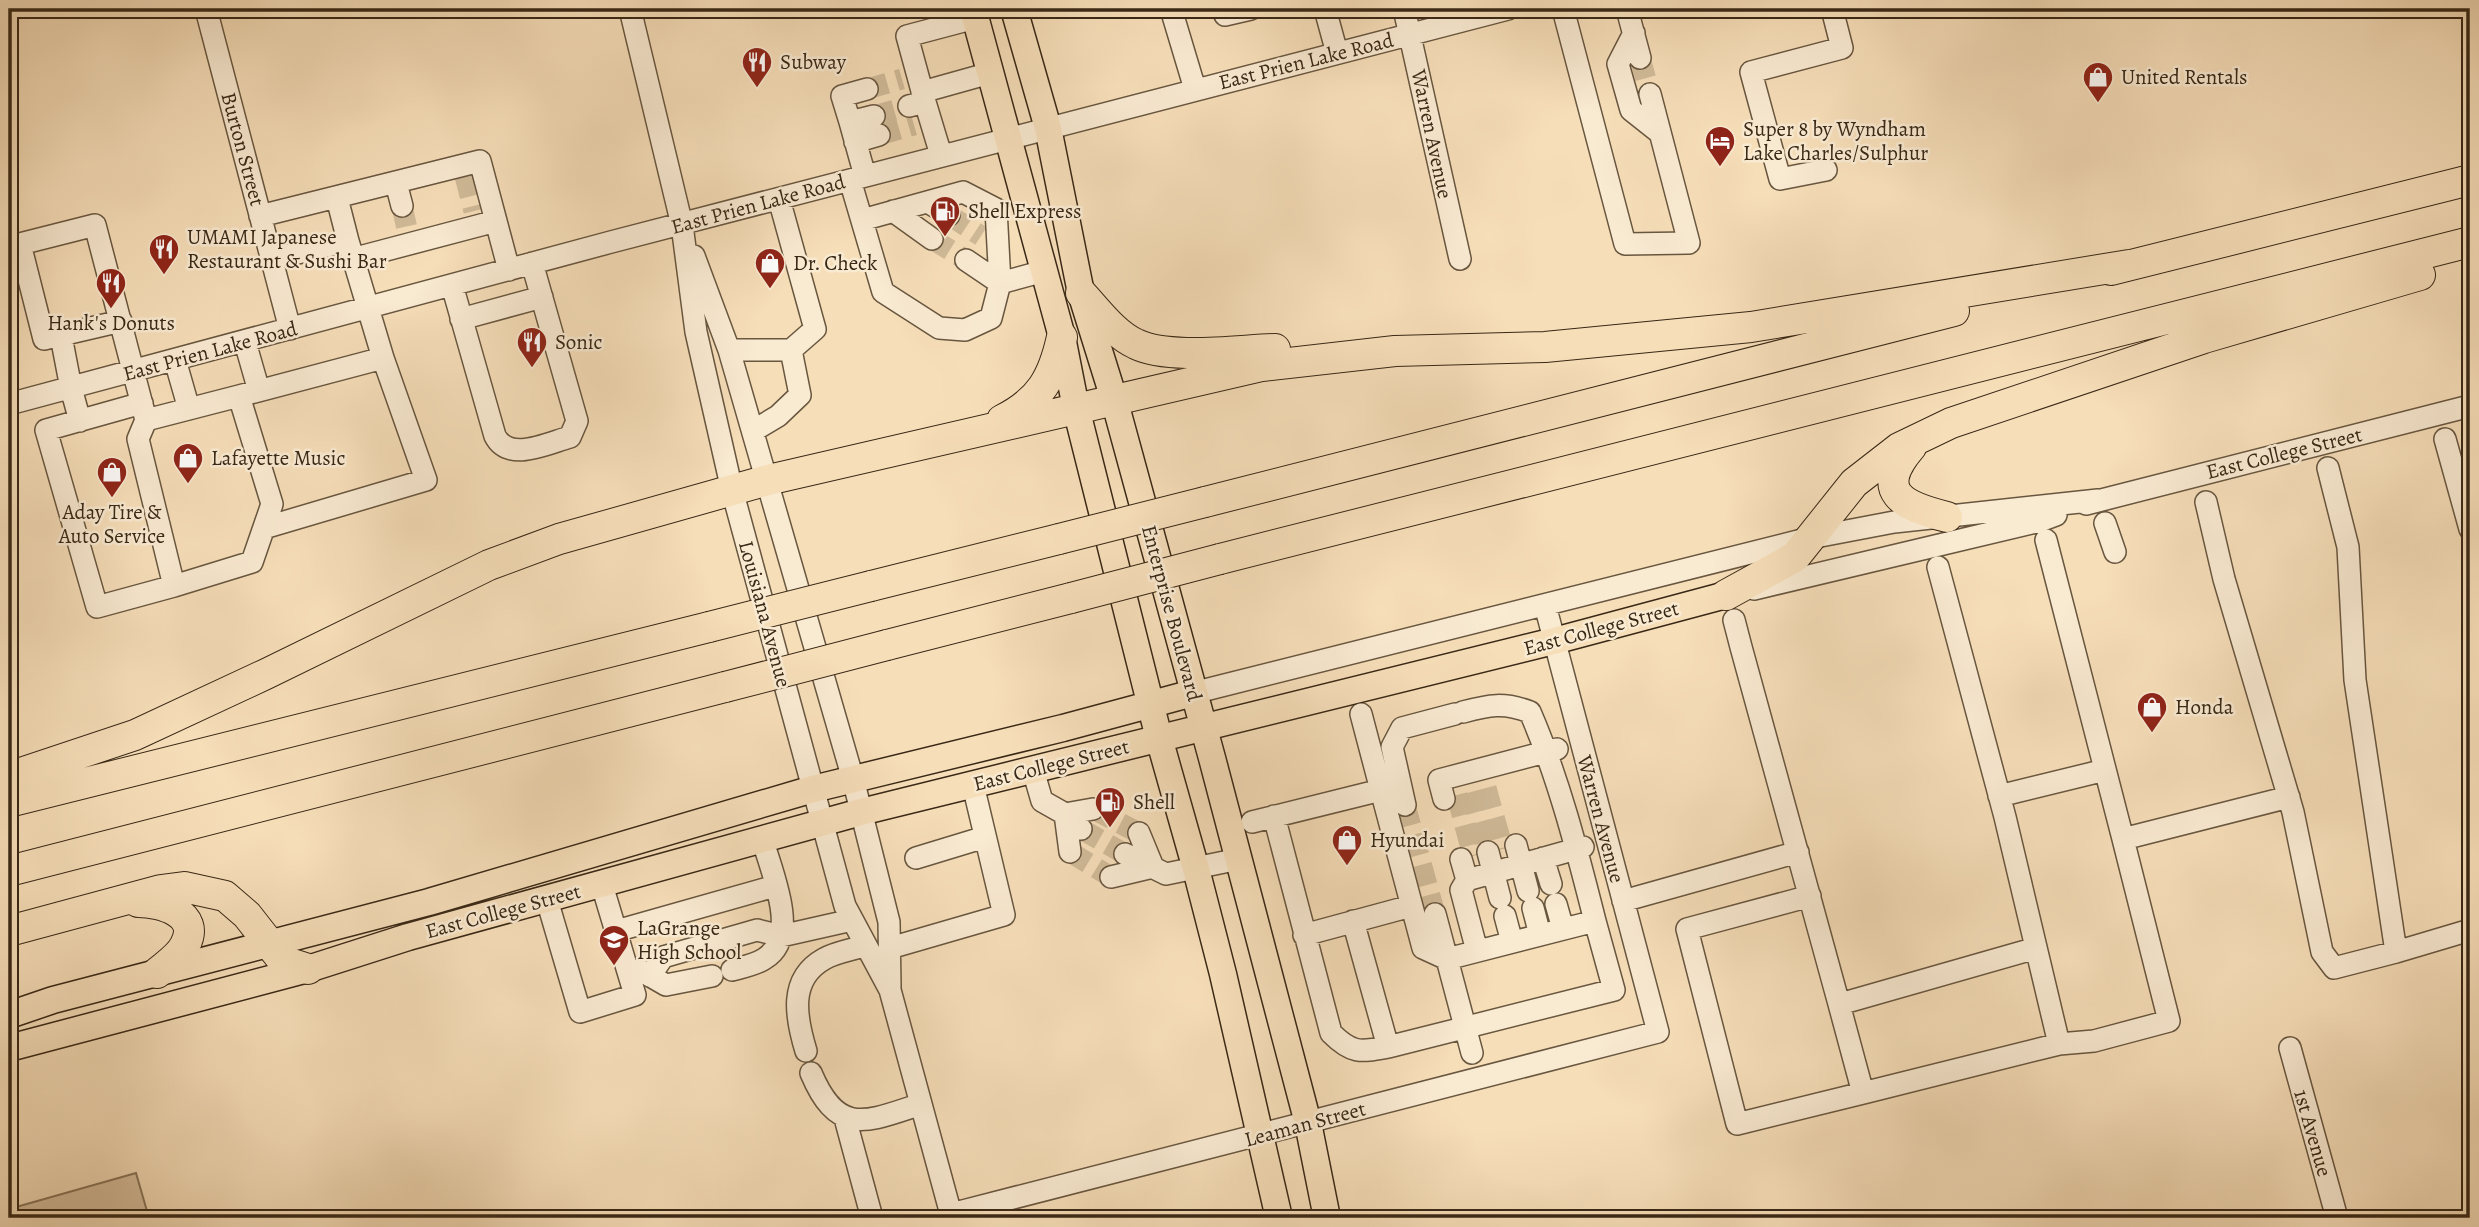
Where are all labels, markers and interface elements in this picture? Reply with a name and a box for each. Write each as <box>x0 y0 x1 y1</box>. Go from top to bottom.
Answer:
street label: East Prien Lake Road <box>1216 26 1397 96</box>
restaurant icon: Subway <box>740 45 774 89</box>
place label: Subway <box>780 48 847 76</box>
shop icon: United Rentals <box>2081 60 2115 104</box>
place label: United Rentals <box>2121 63 2247 91</box>
street label: Warren Avenue <box>1404 66 1459 201</box>
street label: Burton Street <box>214 89 272 209</box>
place label: Super 8 by Wyndham Lake Charles/Sulphur <box>1743 115 1928 167</box>
hotel icon: Super 8 by Wyndham Lake Charles/Sulphur <box>1703 124 1737 168</box>
street label: East Prien Lake Road <box>668 167 849 241</box>
fuel station icon: Shell Express <box>928 194 962 238</box>
place label: Shell Express <box>968 197 1082 225</box>
place label: UMAMI Japanese Restaurant & Sushi Bar <box>187 223 387 275</box>
restaurant icon: UMAMI Japanese Restaurant & Sushi Bar <box>147 232 181 276</box>
shop icon: Dr. Check <box>753 246 787 290</box>
place label: Dr. Check <box>793 249 878 277</box>
restaurant icon: Hank's Donuts <box>94 266 128 310</box>
place label: Hank's Donuts <box>47 309 175 337</box>
street label: East Prien Lake Road <box>120 314 301 388</box>
restaurant icon: Sonic <box>515 325 549 369</box>
place label: Sonic <box>555 328 603 356</box>
street label: East College Street <box>2203 420 2365 486</box>
shop icon: Lafayette Music <box>171 441 205 485</box>
place label: Lafayette Music <box>211 444 345 472</box>
shop icon: Aday Tire & Auto Service <box>95 455 129 499</box>
place label: Aday Tire & Auto Service <box>58 498 165 550</box>
street label: Enterprise Boulevard <box>1135 522 1209 705</box>
street label: Louisiana Avenue <box>732 538 798 690</box>
street label: East College Street <box>1520 594 1682 662</box>
shop icon: Honda <box>2135 690 2169 734</box>
place label: Honda <box>2175 693 2234 721</box>
street label: East College Street <box>970 732 1132 798</box>
street label: Warren Avenue <box>1570 751 1631 886</box>
fuel station icon: Shell <box>1093 785 1127 829</box>
place label: Shell <box>1133 788 1175 816</box>
shop icon: Hyundai <box>1330 823 1364 867</box>
place label: Hyundai <box>1370 826 1445 854</box>
street label: East College Street <box>422 877 584 945</box>
place label: LaGrange High School <box>637 914 741 966</box>
school or university icon: LaGrange High School <box>597 923 631 967</box>
street label: 1st Avenue <box>2287 1086 2339 1180</box>
street label: Leaman Street <box>1241 1094 1369 1154</box>

